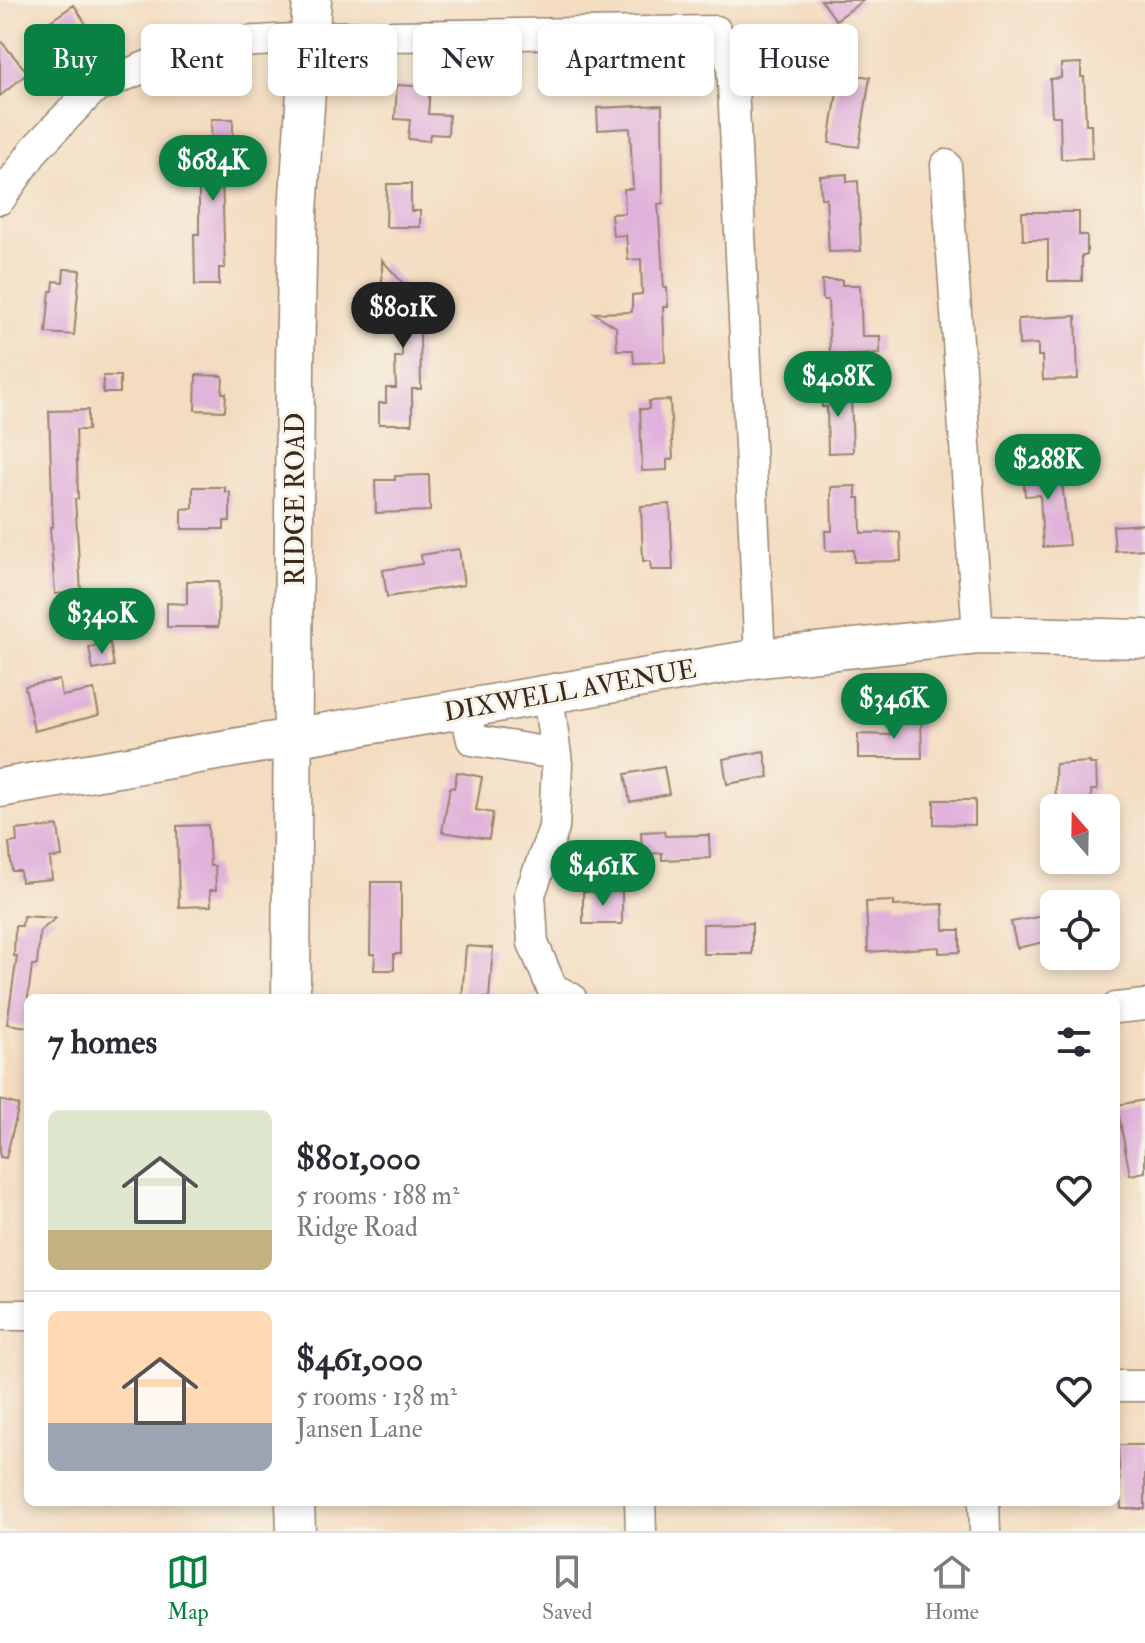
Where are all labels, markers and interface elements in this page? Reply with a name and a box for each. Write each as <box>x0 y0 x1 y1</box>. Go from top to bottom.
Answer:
chip: Buy <box>24 24 125 96</box>
chip: Rent <box>141 24 252 96</box>
chip: Filters <box>268 24 397 96</box>
chip: New <box>413 24 522 96</box>
chip: Apartment <box>538 24 714 96</box>
chip: House <box>730 24 858 96</box>
pin: $684K <box>157 135 269 203</box>
text: $684K <box>177 145 249 177</box>
pin: $801K <box>347 282 459 350</box>
text: $801K <box>369 292 437 324</box>
pin: $408K <box>782 351 894 419</box>
text: $408K <box>802 361 874 393</box>
street label: RIDGE ROAD <box>280 413 312 585</box>
pin: $288K <box>992 434 1104 502</box>
text: $288K <box>1013 444 1083 476</box>
pin: $340K <box>46 588 158 656</box>
text: $340K <box>67 598 137 630</box>
street label: DIXWELL AVENUE <box>441 653 699 729</box>
pin: $346K <box>838 673 950 741</box>
text: $346K <box>859 683 929 715</box>
north arrow <box>1040 794 1120 874</box>
map controls <box>1040 794 1120 970</box>
pin: $461K <box>547 840 659 908</box>
text: $461K <box>568 850 638 882</box>
button: locate <box>1040 890 1120 970</box>
icon: filters <box>1052 1020 1096 1064</box>
text: 7 homes <box>48 1021 157 1064</box>
text: $801,000 <box>296 1137 421 1180</box>
icon: home <box>112 1142 208 1238</box>
icon: heart <box>1052 1168 1096 1212</box>
text: 5 rooms · 188 m² <box>296 1180 459 1212</box>
text: Ridge Road <box>296 1212 418 1244</box>
text: $461,000 <box>296 1338 423 1381</box>
icon: home <box>112 1343 208 1439</box>
icon: heart <box>1052 1369 1096 1413</box>
text: 5 rooms · 138 m² <box>296 1381 457 1413</box>
text: Jansen Lane <box>296 1413 423 1445</box>
tab: Map <box>166 1550 210 1626</box>
tab: Saved <box>542 1550 592 1626</box>
tab: Home <box>924 1550 979 1626</box>

